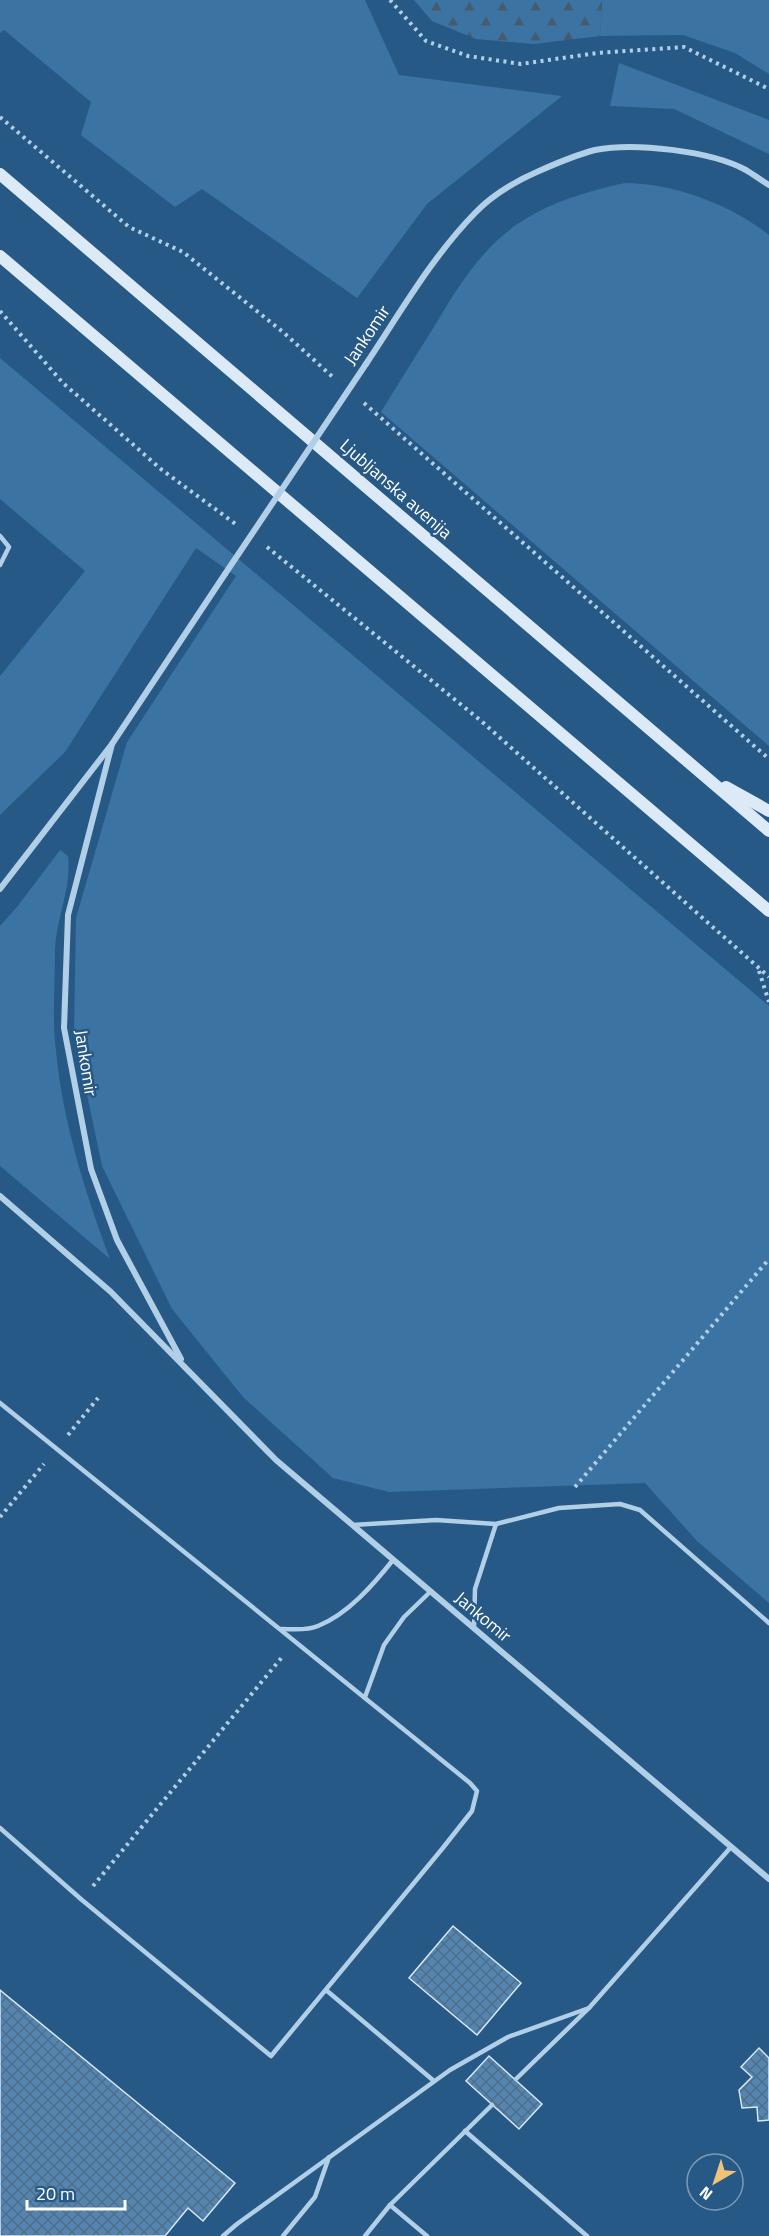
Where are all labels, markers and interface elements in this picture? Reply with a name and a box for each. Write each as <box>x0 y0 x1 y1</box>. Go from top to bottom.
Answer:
street label: Jankomir <box>337 299 397 370</box>
street label: Ljubljanska avenija <box>334 432 459 545</box>
street label: Jankomir <box>68 1028 105 1098</box>
street label: Jankomir <box>449 1585 518 1648</box>
north arrow <box>685 2152 745 2212</box>
scale bar <box>27 2173 124 2211</box>
text: 20 m <box>36 2180 75 2207</box>
text: N <box>694 2181 717 2206</box>

